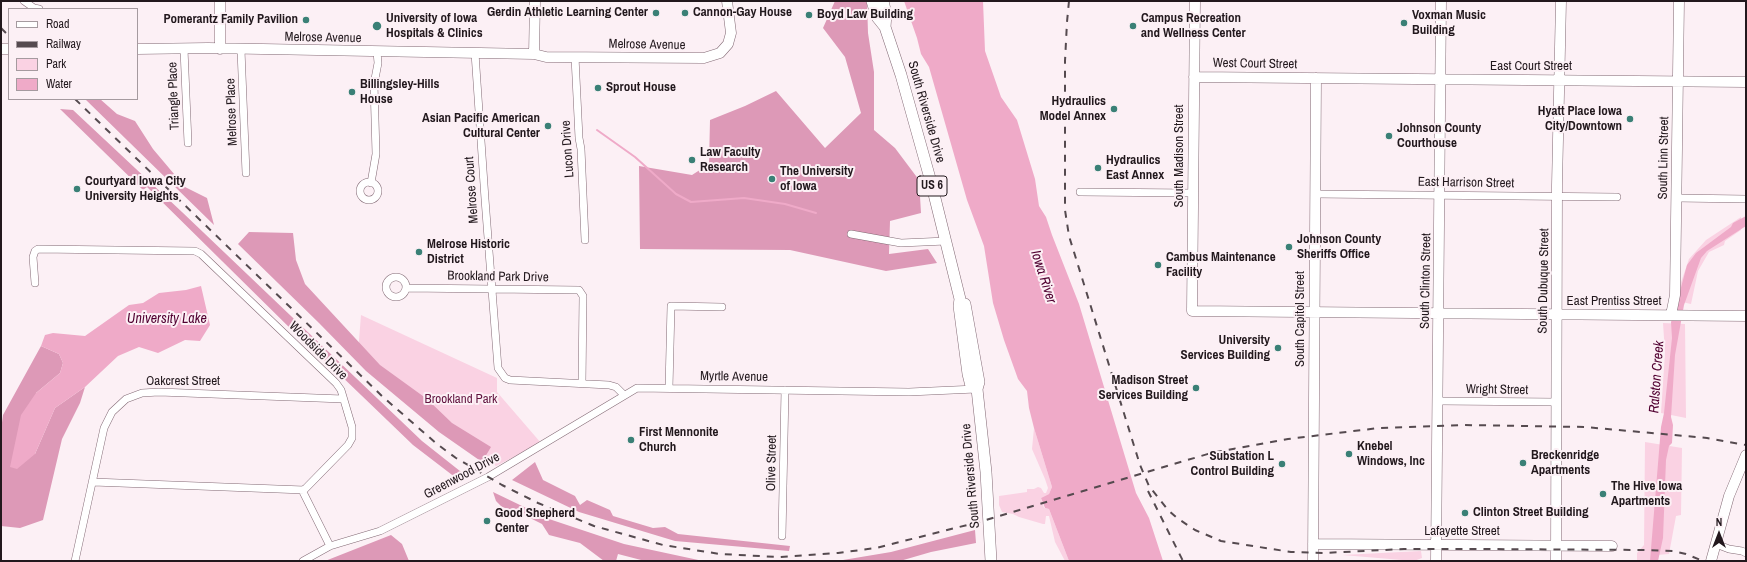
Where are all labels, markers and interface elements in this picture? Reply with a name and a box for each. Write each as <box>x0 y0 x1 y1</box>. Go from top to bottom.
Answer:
place label: Gerdin Athletic Learning Center <box>487 5 648 21</box>
place label: Cannon-Gay House <box>693 5 792 21</box>
place label: Boyd Law Building <box>817 7 913 23</box>
legend <box>8 8 138 100</box>
marker: Gerdin Athletic Learning Center <box>651 8 661 18</box>
marker: Cannon-Gay House <box>680 8 690 18</box>
place label: Voxman Music Building <box>1412 8 1486 39</box>
marker: Boyd Law Building <box>804 10 814 20</box>
place label: University of Iowa Hospitals & Clinics <box>386 11 483 42</box>
place label: Campus Recreation and Wellness Center <box>1141 11 1246 42</box>
place label: Pomerantz Family Pavilion <box>163 12 298 28</box>
marker: Pomerantz Family Pavilion <box>301 15 311 25</box>
text: Road <box>46 16 70 32</box>
marker: Voxman Music Building <box>1399 18 1409 28</box>
marker: University of Iowa Hospitals & Clinics <box>371 20 383 32</box>
marker: Campus Recreation and Wellness Center <box>1128 21 1138 31</box>
street label: Melrose Avenue <box>284 30 362 46</box>
text: Railway <box>46 36 81 52</box>
street label: Melrose Avenue <box>608 37 686 53</box>
street label: West Court Street <box>1213 55 1297 73</box>
text: Park <box>46 56 66 72</box>
street label: South Riverside Drive <box>904 59 948 165</box>
street label: East Court Street <box>1490 59 1572 75</box>
street label: Triangle Place <box>165 62 183 130</box>
text: Water <box>46 76 72 92</box>
place label: Billingsley-Hills House <box>360 77 439 108</box>
street label: Melrose Place <box>223 78 241 146</box>
place label: Sprout House <box>606 80 676 96</box>
marker: Sprout House <box>593 83 603 93</box>
marker: Billingsley-Hills House <box>347 87 357 97</box>
place label: Hydraulics Model Annex <box>1040 94 1106 125</box>
marker: Hydraulics Model Annex <box>1109 104 1119 114</box>
street label: South Madison Street <box>1172 104 1188 208</box>
place label: Hyatt Place Iowa City/Downtown <box>1538 104 1622 135</box>
place label: Asian Pacific American Cultural Center <box>422 111 540 142</box>
marker: Hyatt Place Iowa City/Downtown <box>1625 114 1635 124</box>
street label: South Linn Street <box>1655 116 1673 200</box>
street label: Lucon Drive <box>558 120 578 178</box>
marker: Asian Pacific American Cultural Center <box>543 121 553 131</box>
place label: Johnson County Courthouse <box>1397 121 1481 152</box>
marker: Johnson County Courthouse <box>1384 131 1394 141</box>
place label: Law Faculty Research <box>700 145 761 176</box>
place label: Hydraulics East Annex <box>1106 153 1164 184</box>
marker: Law Faculty Research <box>687 155 697 165</box>
street label: Melrose Court <box>462 156 482 224</box>
marker: Hydraulics East Annex <box>1093 163 1103 173</box>
place label: The University of Iowa <box>780 164 853 195</box>
place label: Courtyard Iowa City University Heights <box>85 174 186 205</box>
marker: The University of Iowa <box>767 174 777 184</box>
street label: East Harrison Street <box>1418 174 1514 192</box>
road number: US 6 <box>917 176 947 196</box>
marker: Courtyard Iowa City University Heights <box>72 184 82 194</box>
street label: South Dubuque Street <box>1535 228 1553 334</box>
place label: Johnson County Sheriffs Office <box>1297 232 1381 263</box>
street label: South Clinton Street <box>1417 233 1435 329</box>
place label: Melrose Historic District <box>427 237 510 268</box>
marker: Johnson County Sheriffs Office <box>1284 242 1294 252</box>
marker: Melrose Historic District <box>414 247 424 257</box>
water label: Iowa River <box>1027 248 1059 306</box>
place label: Cambus Maintenance Facility <box>1166 250 1276 281</box>
marker: Cambus Maintenance Facility <box>1153 260 1163 270</box>
street label: Brookland Park Drive <box>447 268 549 286</box>
street label: South Capitol Street <box>1293 271 1309 367</box>
street label: East Prentiss Street <box>1567 294 1661 310</box>
water label: University Lake <box>127 311 207 327</box>
street label: Woodside Drive <box>286 319 350 383</box>
place label: University Services Building <box>1181 333 1270 364</box>
water label: Ralston Creek <box>1646 340 1668 414</box>
marker: University Services Building <box>1273 343 1283 353</box>
street label: Myrtle Avenue <box>700 369 768 385</box>
place label: Madison Street Services Building <box>1099 373 1188 404</box>
street label: Oakcrest Street <box>146 374 220 390</box>
street label: Wright Street <box>1466 382 1528 398</box>
marker: Madison Street Services Building <box>1191 383 1201 393</box>
park label: Brookland Park <box>425 392 497 408</box>
street label: South Riverside Drive <box>959 423 983 529</box>
place label: First Mennonite Church <box>639 425 718 456</box>
marker: First Mennonite Church <box>626 435 636 445</box>
street label: Olive Street <box>764 435 780 491</box>
place label: Knebel Windows, Inc <box>1357 439 1425 470</box>
place label: Breckenridge Apartments <box>1531 448 1599 479</box>
place label: Substation L Control Building <box>1191 449 1274 480</box>
marker: Knebel Windows, Inc <box>1344 449 1354 459</box>
street label: Greenwood Drive <box>421 450 503 502</box>
marker: Breckenridge Apartments <box>1518 458 1528 468</box>
marker: Substation L Control Building <box>1277 459 1287 469</box>
place label: The Hive Iowa Apartments <box>1611 479 1682 510</box>
marker: The Hive Iowa Apartments <box>1598 489 1608 499</box>
place label: Clinton Street Building <box>1473 505 1588 521</box>
place label: Good Shepherd Center <box>495 506 575 537</box>
marker: Clinton Street Building <box>1460 508 1470 518</box>
north arrow <box>1699 514 1739 554</box>
text: N <box>1716 515 1722 529</box>
marker: Good Shepherd Center <box>482 516 492 526</box>
street label: Lafayette Street <box>1424 524 1500 540</box>

